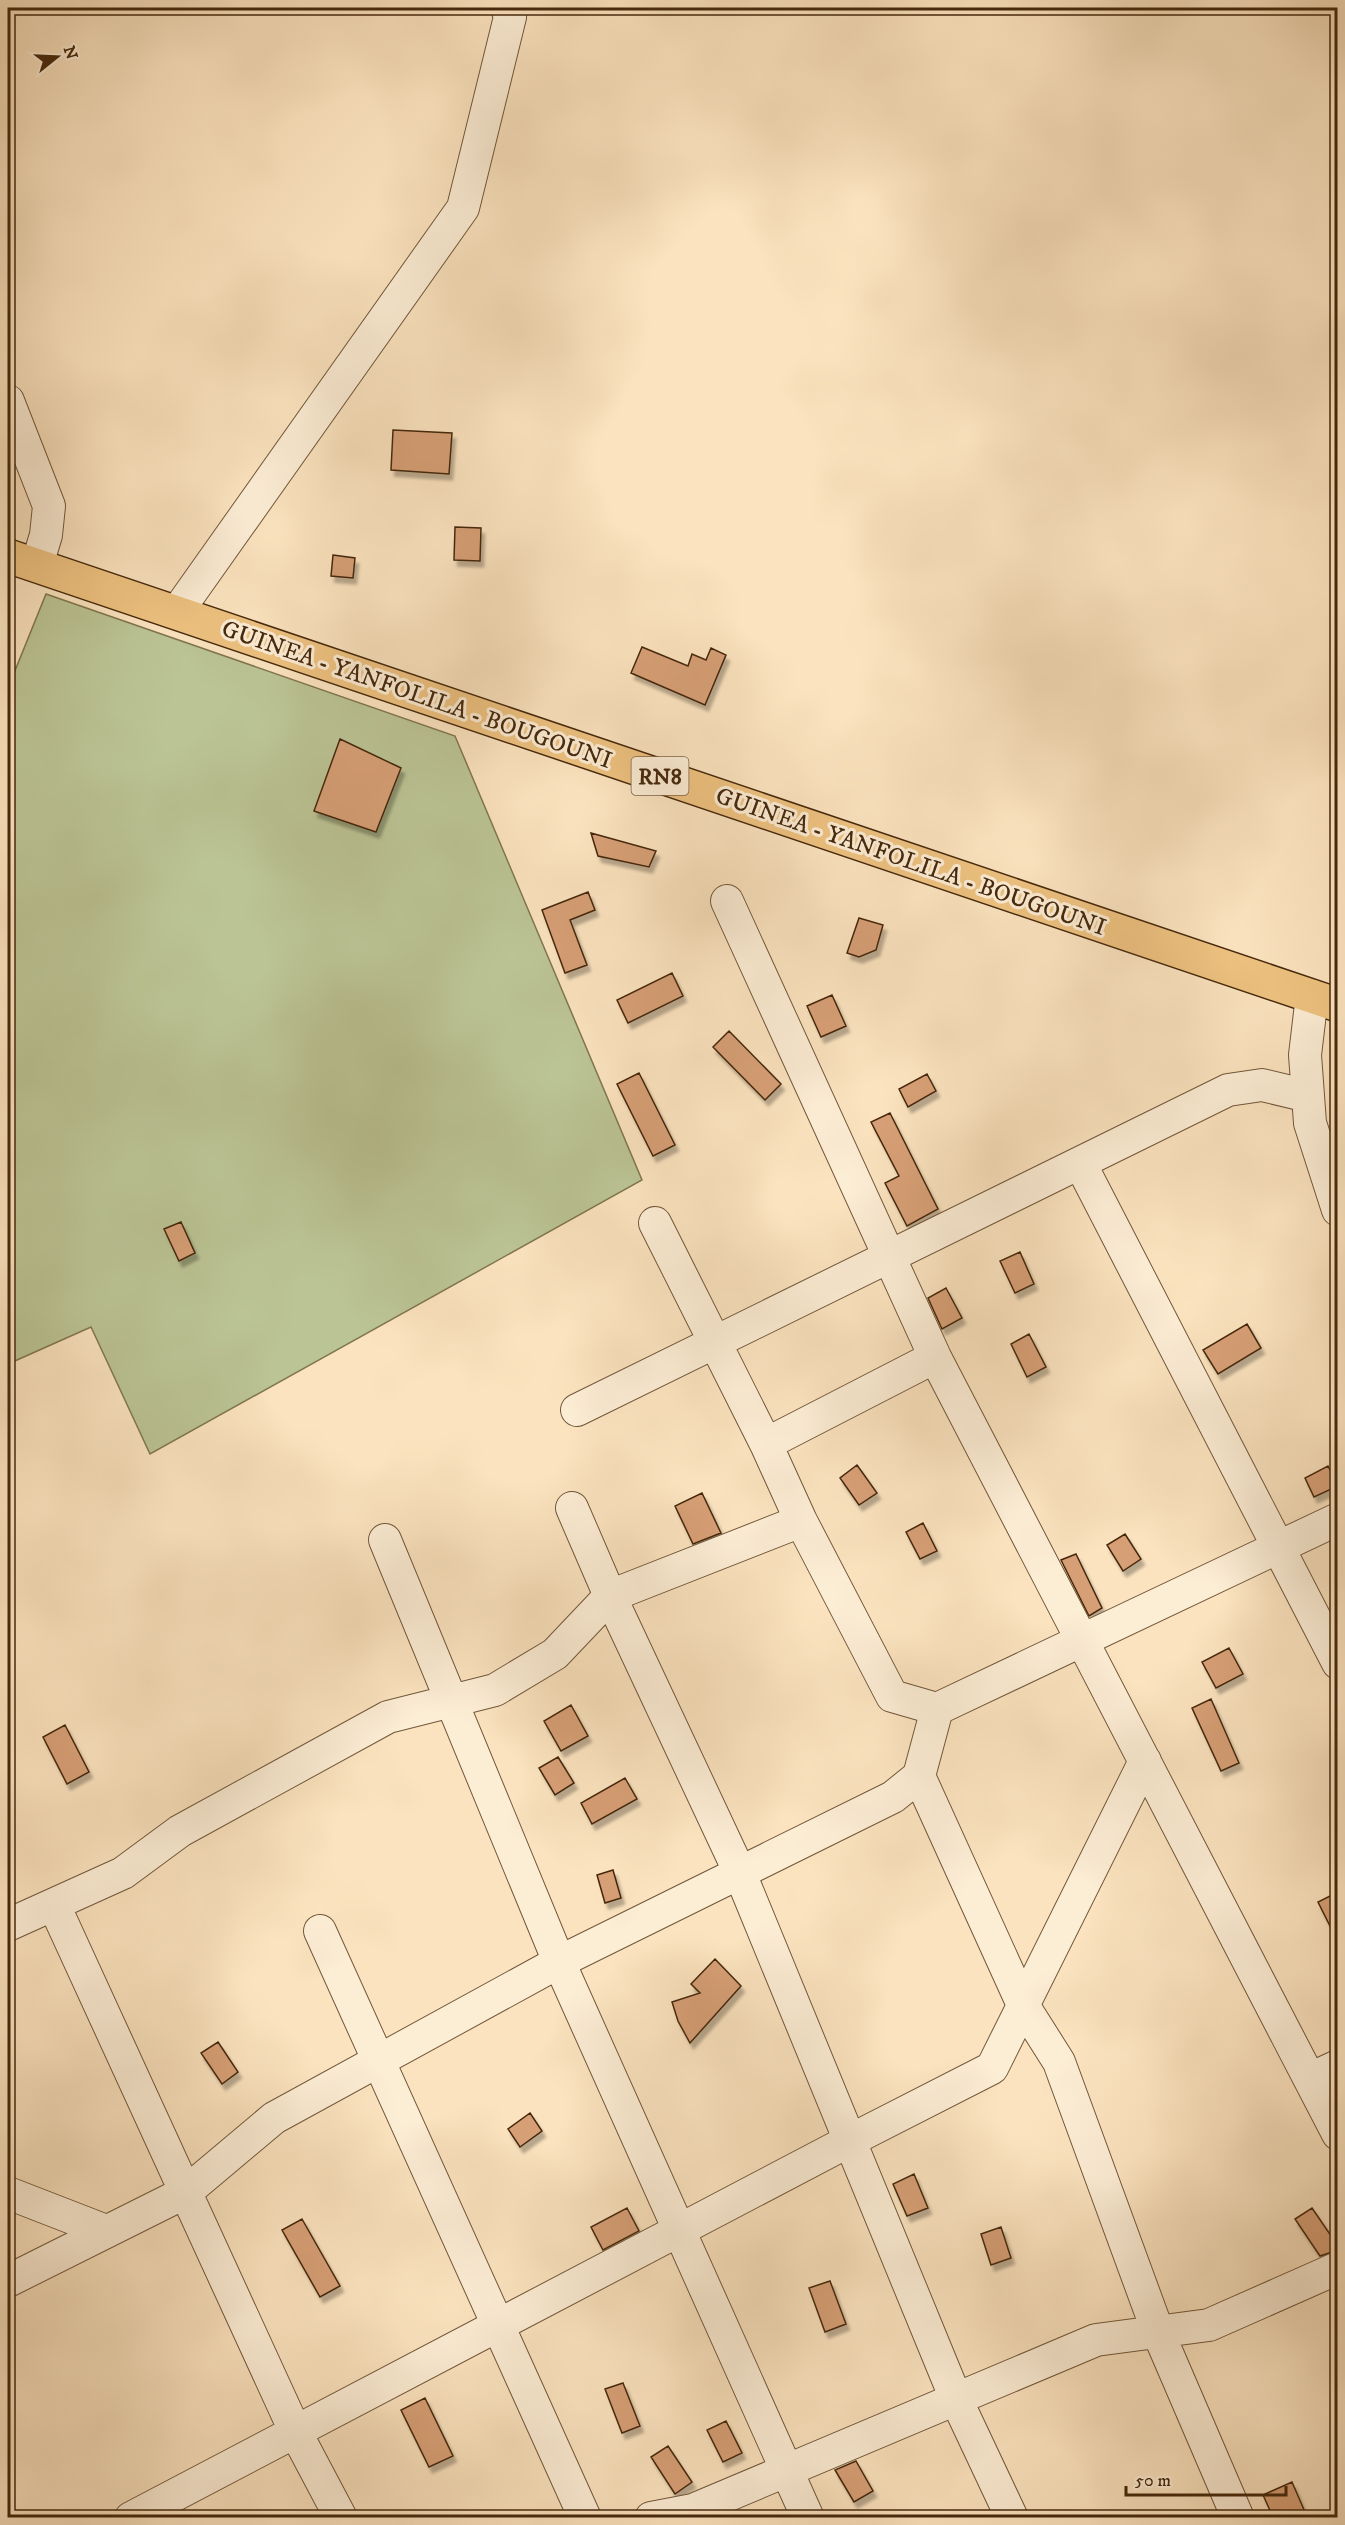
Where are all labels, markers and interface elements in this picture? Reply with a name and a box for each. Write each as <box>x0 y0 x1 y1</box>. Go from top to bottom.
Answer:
north arrow <box>27 27 87 87</box>
text: N <box>59 43 82 62</box>
street label: GUINEA - YANFOLILA - BOUGOUNI <box>218 614 616 776</box>
road number: RN8 <box>632 757 688 795</box>
street label: GUINEA - YANFOLILA - BOUGOUNI <box>712 781 1110 943</box>
scale bar <box>1126 2459 1286 2497</box>
text: 50 m <box>1135 2470 1171 2492</box>

